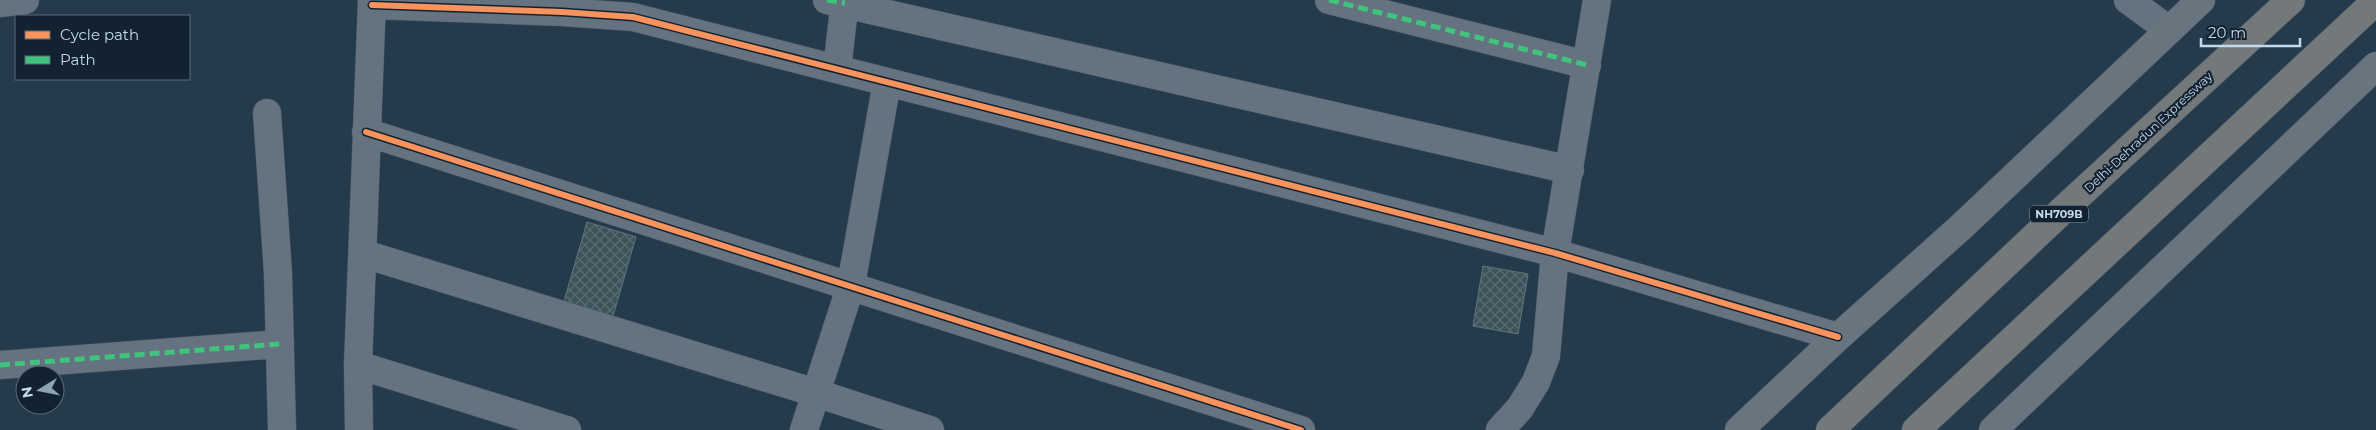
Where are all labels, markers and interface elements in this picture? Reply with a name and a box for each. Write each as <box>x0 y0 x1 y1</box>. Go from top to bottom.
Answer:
legend <box>15 15 190 80</box>
scale bar <box>2201 15 2300 47</box>
text: 20 m <box>2208 23 2246 42</box>
text: Cycle path <box>60 25 139 44</box>
text: Path <box>60 50 96 69</box>
street label: Delhi-Dehradun Expressway <box>2081 68 2216 195</box>
road number: NH709B <box>2030 205 2088 222</box>
north arrow <box>15 365 65 415</box>
text: N <box>17 385 37 399</box>

